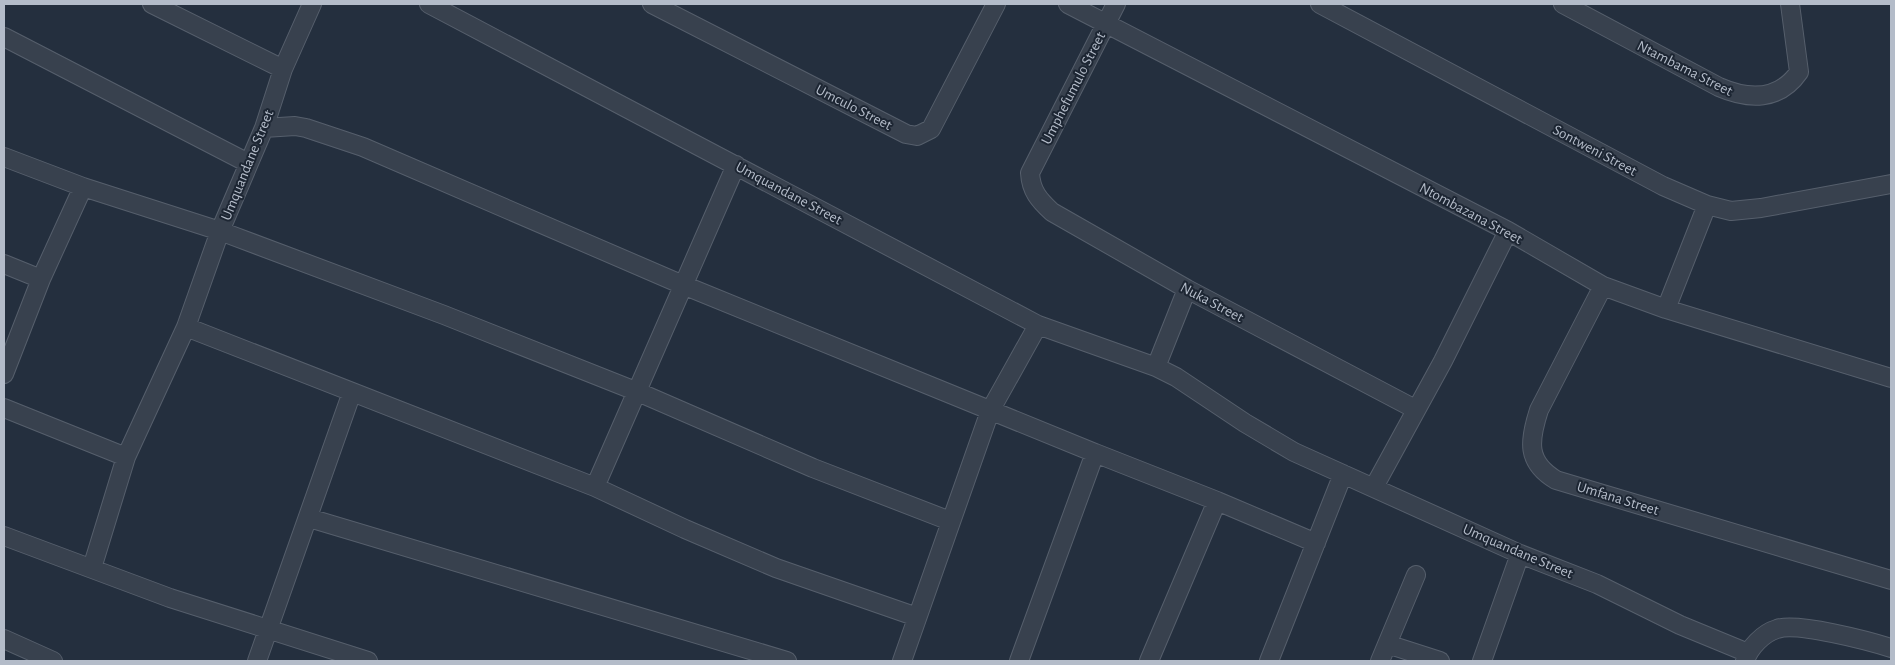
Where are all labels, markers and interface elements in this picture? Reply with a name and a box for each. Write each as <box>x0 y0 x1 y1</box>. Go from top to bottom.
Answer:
street label: Umphefumulo Street <box>1039 29 1108 147</box>
street label: Ntambama Street <box>1635 38 1735 99</box>
street label: Umculo Street <box>813 82 895 133</box>
street label: Umquandane Street <box>218 108 277 223</box>
street label: Sontweni Street <box>1550 122 1639 179</box>
street label: Umquandane Street <box>733 159 845 228</box>
street label: Ntombazana Street <box>1417 180 1525 247</box>
street label: Nuka Street <box>1178 280 1246 325</box>
street label: Umfana Street <box>1575 479 1661 518</box>
street label: Umquandane Street <box>1461 522 1575 581</box>

